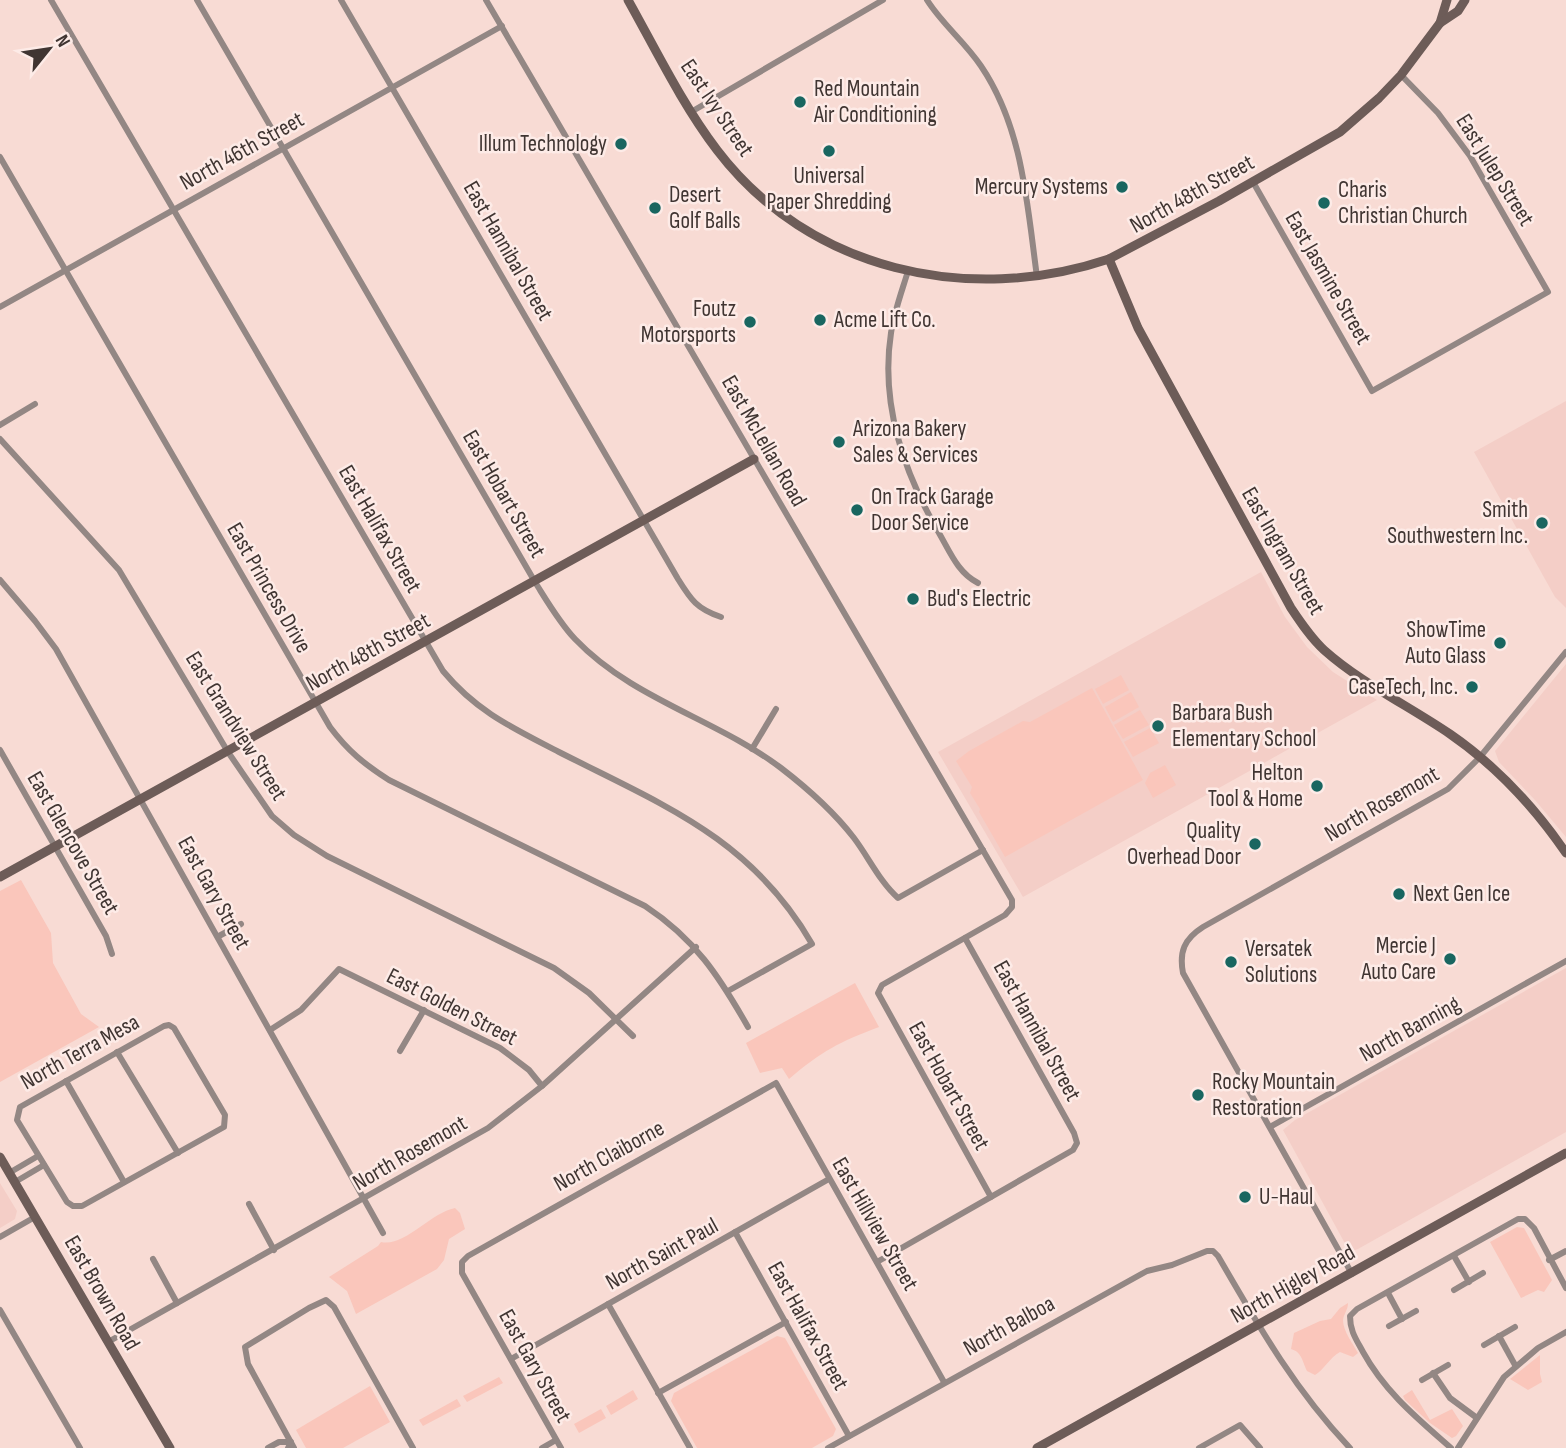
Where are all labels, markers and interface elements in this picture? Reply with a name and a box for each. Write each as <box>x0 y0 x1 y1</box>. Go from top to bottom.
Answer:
north arrow <box>14 14 84 84</box>
text: N <box>50 31 75 51</box>
street label: East Ivy Street <box>674 54 760 162</box>
place label: Red Mountain Air Conditioning <box>813 75 937 129</box>
marker: Red Mountain Air Conditioning <box>792 94 808 110</box>
street label: North 46th Street <box>175 105 309 197</box>
street label: East Julep Street <box>1450 109 1540 231</box>
place label: Illum Technology <box>479 130 607 158</box>
marker: Illum Technology <box>613 136 629 152</box>
marker: Universal Paper Shredding <box>821 143 837 159</box>
street label: North 48th Street <box>1125 148 1259 240</box>
place label: Universal Paper Shredding <box>767 162 891 216</box>
place label: Mercury Systems <box>975 173 1108 201</box>
street label: East Hannibal Street <box>457 176 559 326</box>
place label: Charis Christian Church <box>1338 176 1468 230</box>
marker: Mercury Systems <box>1114 179 1130 195</box>
place label: Desert Golf Balls <box>669 181 741 235</box>
marker: Charis Christian Church <box>1316 195 1332 211</box>
marker: Desert Golf Balls <box>647 200 663 216</box>
street label: East Jasmine Street <box>1279 206 1377 350</box>
place label: Foutz Motorsports <box>641 295 736 349</box>
place label: Acme Lift Co. <box>833 306 936 334</box>
marker: Acme Lift Co. <box>812 312 828 328</box>
marker: Foutz Motorsports <box>742 314 758 330</box>
street label: East McLellan Road <box>715 371 813 511</box>
place label: Arizona Bakery Sales & Services <box>852 415 978 469</box>
street label: East Hobart Street <box>456 425 552 563</box>
marker: Arizona Bakery Sales & Services <box>831 434 847 450</box>
street label: East Halifax Street <box>332 460 428 598</box>
street label: East Ingram Street <box>1235 482 1331 620</box>
place label: On Track Garage Door Service <box>871 483 994 537</box>
place label: Smith Southwestern Inc. <box>1387 496 1528 550</box>
marker: On Track Garage Door Service <box>849 502 865 518</box>
marker: Smith Southwestern Inc. <box>1534 515 1550 531</box>
street label: East Princess Drive <box>220 518 318 658</box>
place label: Bud's Electric <box>927 585 1031 613</box>
marker: Bud's Electric <box>905 591 921 607</box>
street label: North 48th Street <box>301 606 435 698</box>
place label: ShowTime Auto Glass <box>1405 616 1486 670</box>
marker: ShowTime Auto Glass <box>1492 635 1508 651</box>
street label: East Grandview Street <box>179 646 293 806</box>
place label: CaseTech, Inc. <box>1348 673 1458 701</box>
marker: CaseTech, Inc. <box>1464 679 1480 695</box>
place label: Barbara Bush Elementary School <box>1172 699 1316 753</box>
marker: Barbara Bush Elementary School <box>1150 718 1166 734</box>
place label: Helton Tool & Home <box>1208 759 1303 813</box>
street label: North Rosemont <box>1320 760 1444 848</box>
street label: East Glencove Street <box>21 767 125 919</box>
marker: Helton Tool & Home <box>1309 778 1325 794</box>
place label: Quality Overhead Door <box>1127 817 1241 871</box>
street label: East Gary Street <box>171 832 257 954</box>
marker: Quality Overhead Door <box>1247 836 1263 852</box>
place label: Next Gen Ice <box>1413 880 1510 908</box>
marker: Next Gen Ice <box>1391 886 1407 902</box>
place label: Mercie J Auto Care <box>1360 932 1436 986</box>
place label: Versatek Solutions <box>1245 935 1317 989</box>
marker: Mercie J Auto Care <box>1442 951 1458 967</box>
marker: Versatek Solutions <box>1223 954 1239 970</box>
street label: East Hannibal Street <box>987 956 1087 1106</box>
street label: East Golden Street <box>382 962 522 1052</box>
street label: North Banning <box>1355 990 1465 1068</box>
street label: North Terra Mesa <box>16 1008 144 1096</box>
street label: East Hobart Street <box>902 1017 996 1155</box>
place label: Rocky Mountain Restoration <box>1212 1068 1335 1122</box>
marker: Rocky Mountain Restoration <box>1190 1087 1206 1103</box>
street label: North Rosemont <box>348 1109 472 1197</box>
street label: North Claiborne <box>549 1114 669 1198</box>
street label: East Hillview Street <box>826 1153 924 1295</box>
place label: U-Haul <box>1259 1183 1313 1211</box>
marker: U-Haul <box>1237 1189 1253 1205</box>
street label: North Saint Paul <box>601 1212 723 1296</box>
street label: East Brown Road <box>58 1231 146 1355</box>
street label: North Higley Road <box>1226 1238 1360 1330</box>
street label: East Halifax Street <box>761 1257 855 1395</box>
street label: North Balboa <box>958 1290 1060 1362</box>
street label: East Gary Street <box>492 1305 578 1427</box>

